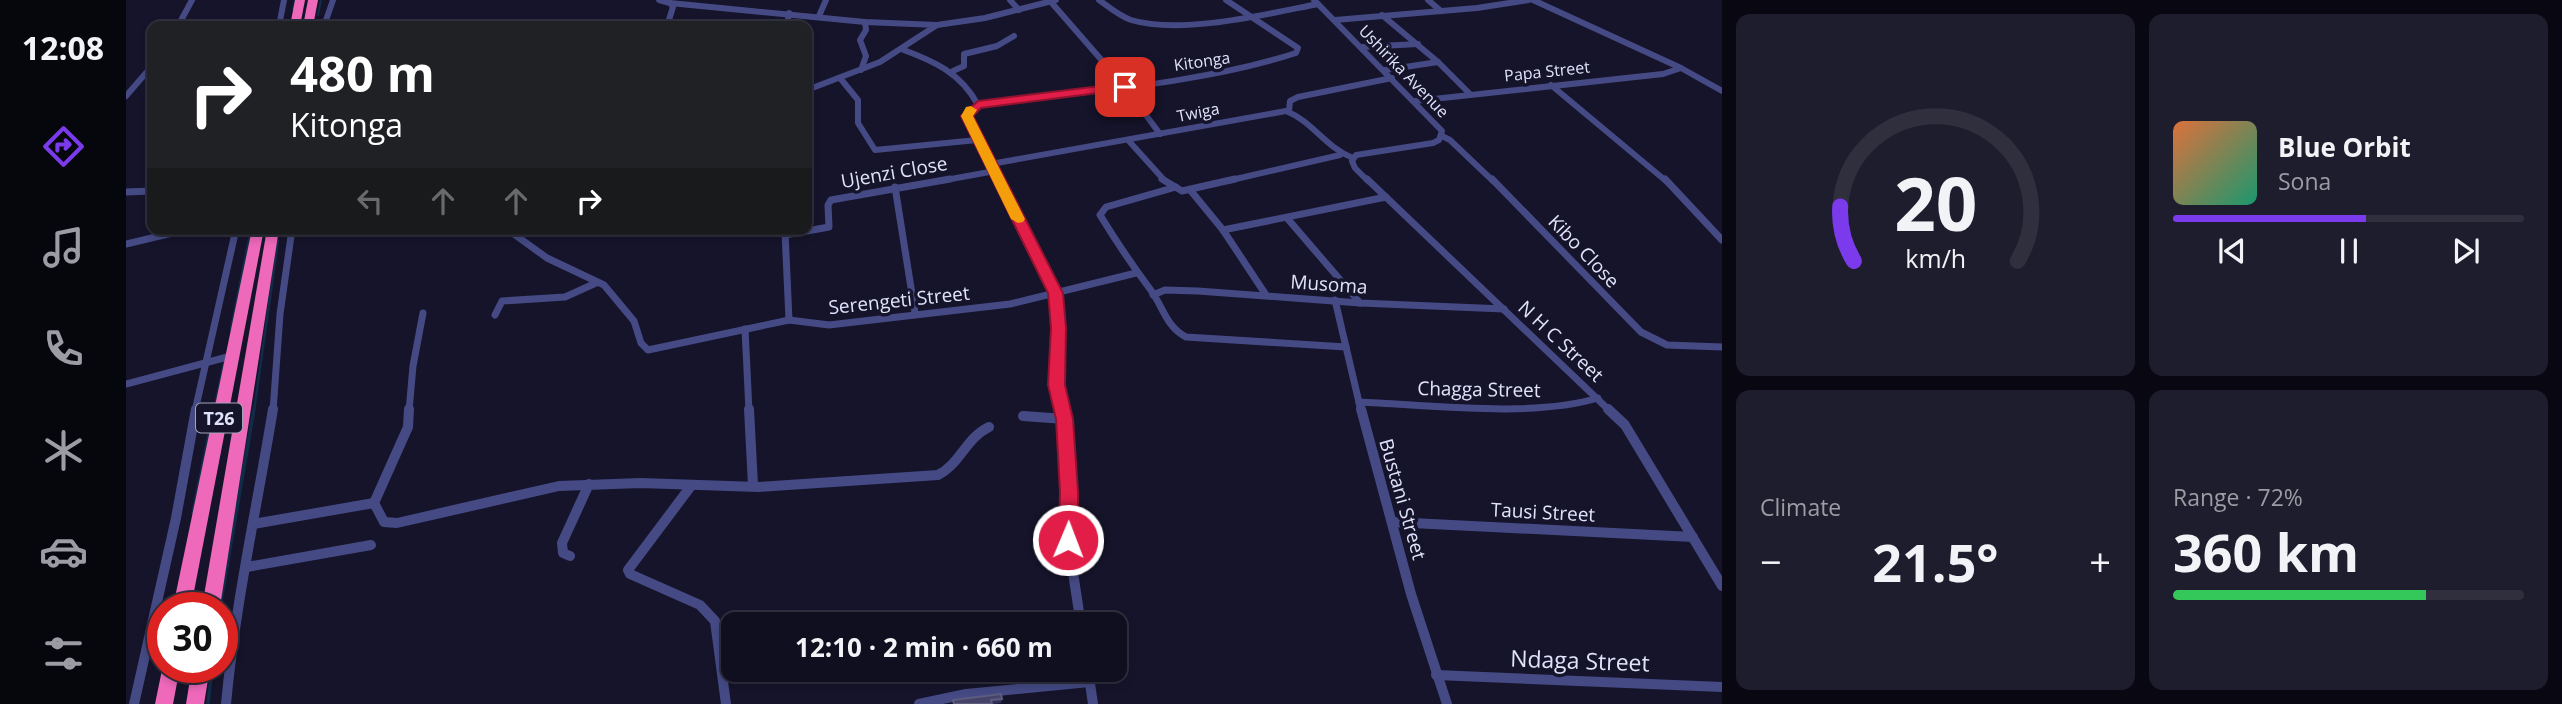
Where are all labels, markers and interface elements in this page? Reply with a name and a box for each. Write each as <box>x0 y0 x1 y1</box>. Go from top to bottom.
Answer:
street label: Ushirika Avenue <box>1354 20 1454 122</box>
text: 12:08 <box>22 26 104 69</box>
text: 480 m <box>290 40 435 106</box>
street label: Kitonga <box>1172 46 1232 76</box>
icon: right <box>175 49 266 140</box>
street label: Papa Street <box>1503 56 1591 86</box>
pin <box>1095 57 1155 117</box>
icon: arrive <box>1106 68 1144 106</box>
street label: Twiga <box>1175 97 1221 127</box>
text: Kitonga <box>290 103 403 146</box>
icon: directions <box>39 122 88 171</box>
text: Blue Orbit <box>2278 129 2411 165</box>
street label: Ujenzi Close <box>839 150 949 194</box>
text: 20 <box>1894 154 1977 253</box>
text: Sona <box>2278 165 2331 197</box>
icon: left <box>351 182 389 220</box>
icon: ahead <box>424 182 462 220</box>
icon: ahead <box>497 182 535 220</box>
icon: right <box>570 182 608 220</box>
street label: Kibo Close <box>1543 209 1625 293</box>
icon: music <box>39 223 88 272</box>
icon: previous <box>2213 232 2251 270</box>
icon: pause <box>2330 232 2368 270</box>
icon: next <box>2447 232 2485 270</box>
text: km/h <box>1905 241 1966 275</box>
street label: Musoma <box>1289 268 1369 300</box>
street label: Serengeti Street <box>827 280 971 320</box>
street label: N H C Street <box>1513 295 1610 388</box>
icon: phone <box>39 324 88 373</box>
street label: Chagga Street <box>1417 375 1541 403</box>
road number: T26 <box>196 404 242 432</box>
icon: climate <box>39 426 88 475</box>
street label: Bustani Street <box>1373 435 1433 563</box>
text: Range · 72% <box>2173 481 2303 513</box>
text: Climate <box>1760 491 1841 523</box>
street label: Tausi Street <box>1490 496 1596 528</box>
position arrow <box>1031 503 1105 577</box>
text: 360 km <box>2173 516 2359 587</box>
text: 21.5° <box>1872 526 1999 597</box>
icon: car <box>39 527 88 576</box>
text: − <box>1760 535 1782 587</box>
text: + <box>2089 535 2111 587</box>
speed limit sign: 30 <box>147 592 238 683</box>
icon: filters <box>39 629 88 678</box>
text: 12:10 · 2 min · 660 m <box>795 629 1053 665</box>
street label: Ndaga Street <box>1510 642 1650 678</box>

